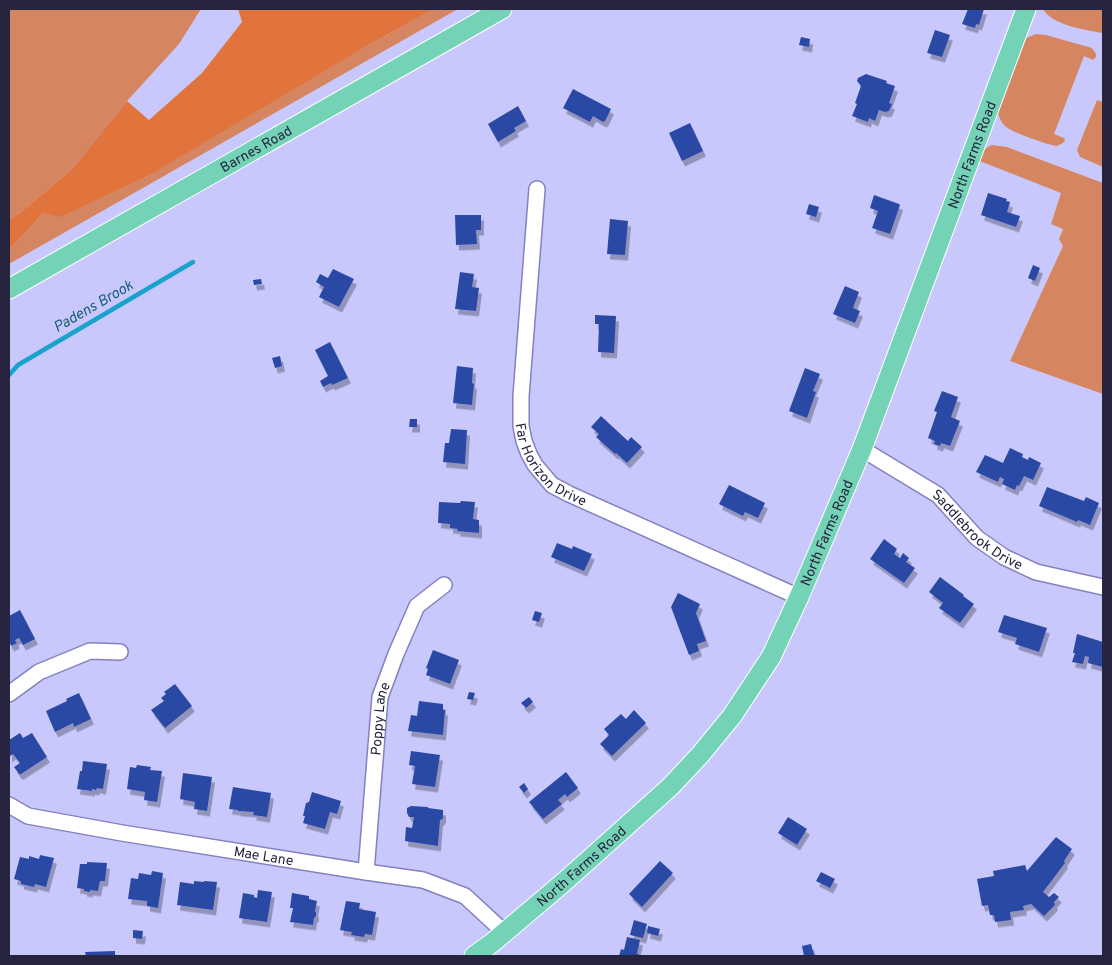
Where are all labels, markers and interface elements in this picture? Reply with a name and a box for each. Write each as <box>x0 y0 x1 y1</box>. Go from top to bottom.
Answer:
street label: North Farms Road <box>945 99 1001 211</box>
street label: Barnes Road <box>218 123 296 177</box>
water label: Padens Brook <box>50 277 137 338</box>
street label: Far Horizon Drive <box>511 422 589 511</box>
street label: North Farms Road <box>798 478 858 589</box>
street label: Saddlebrook Drive <box>929 487 1025 575</box>
street label: Poppy Lane <box>368 680 395 756</box>
street label: North Farms Road <box>534 823 630 911</box>
street label: Mae Lane <box>232 844 295 870</box>

